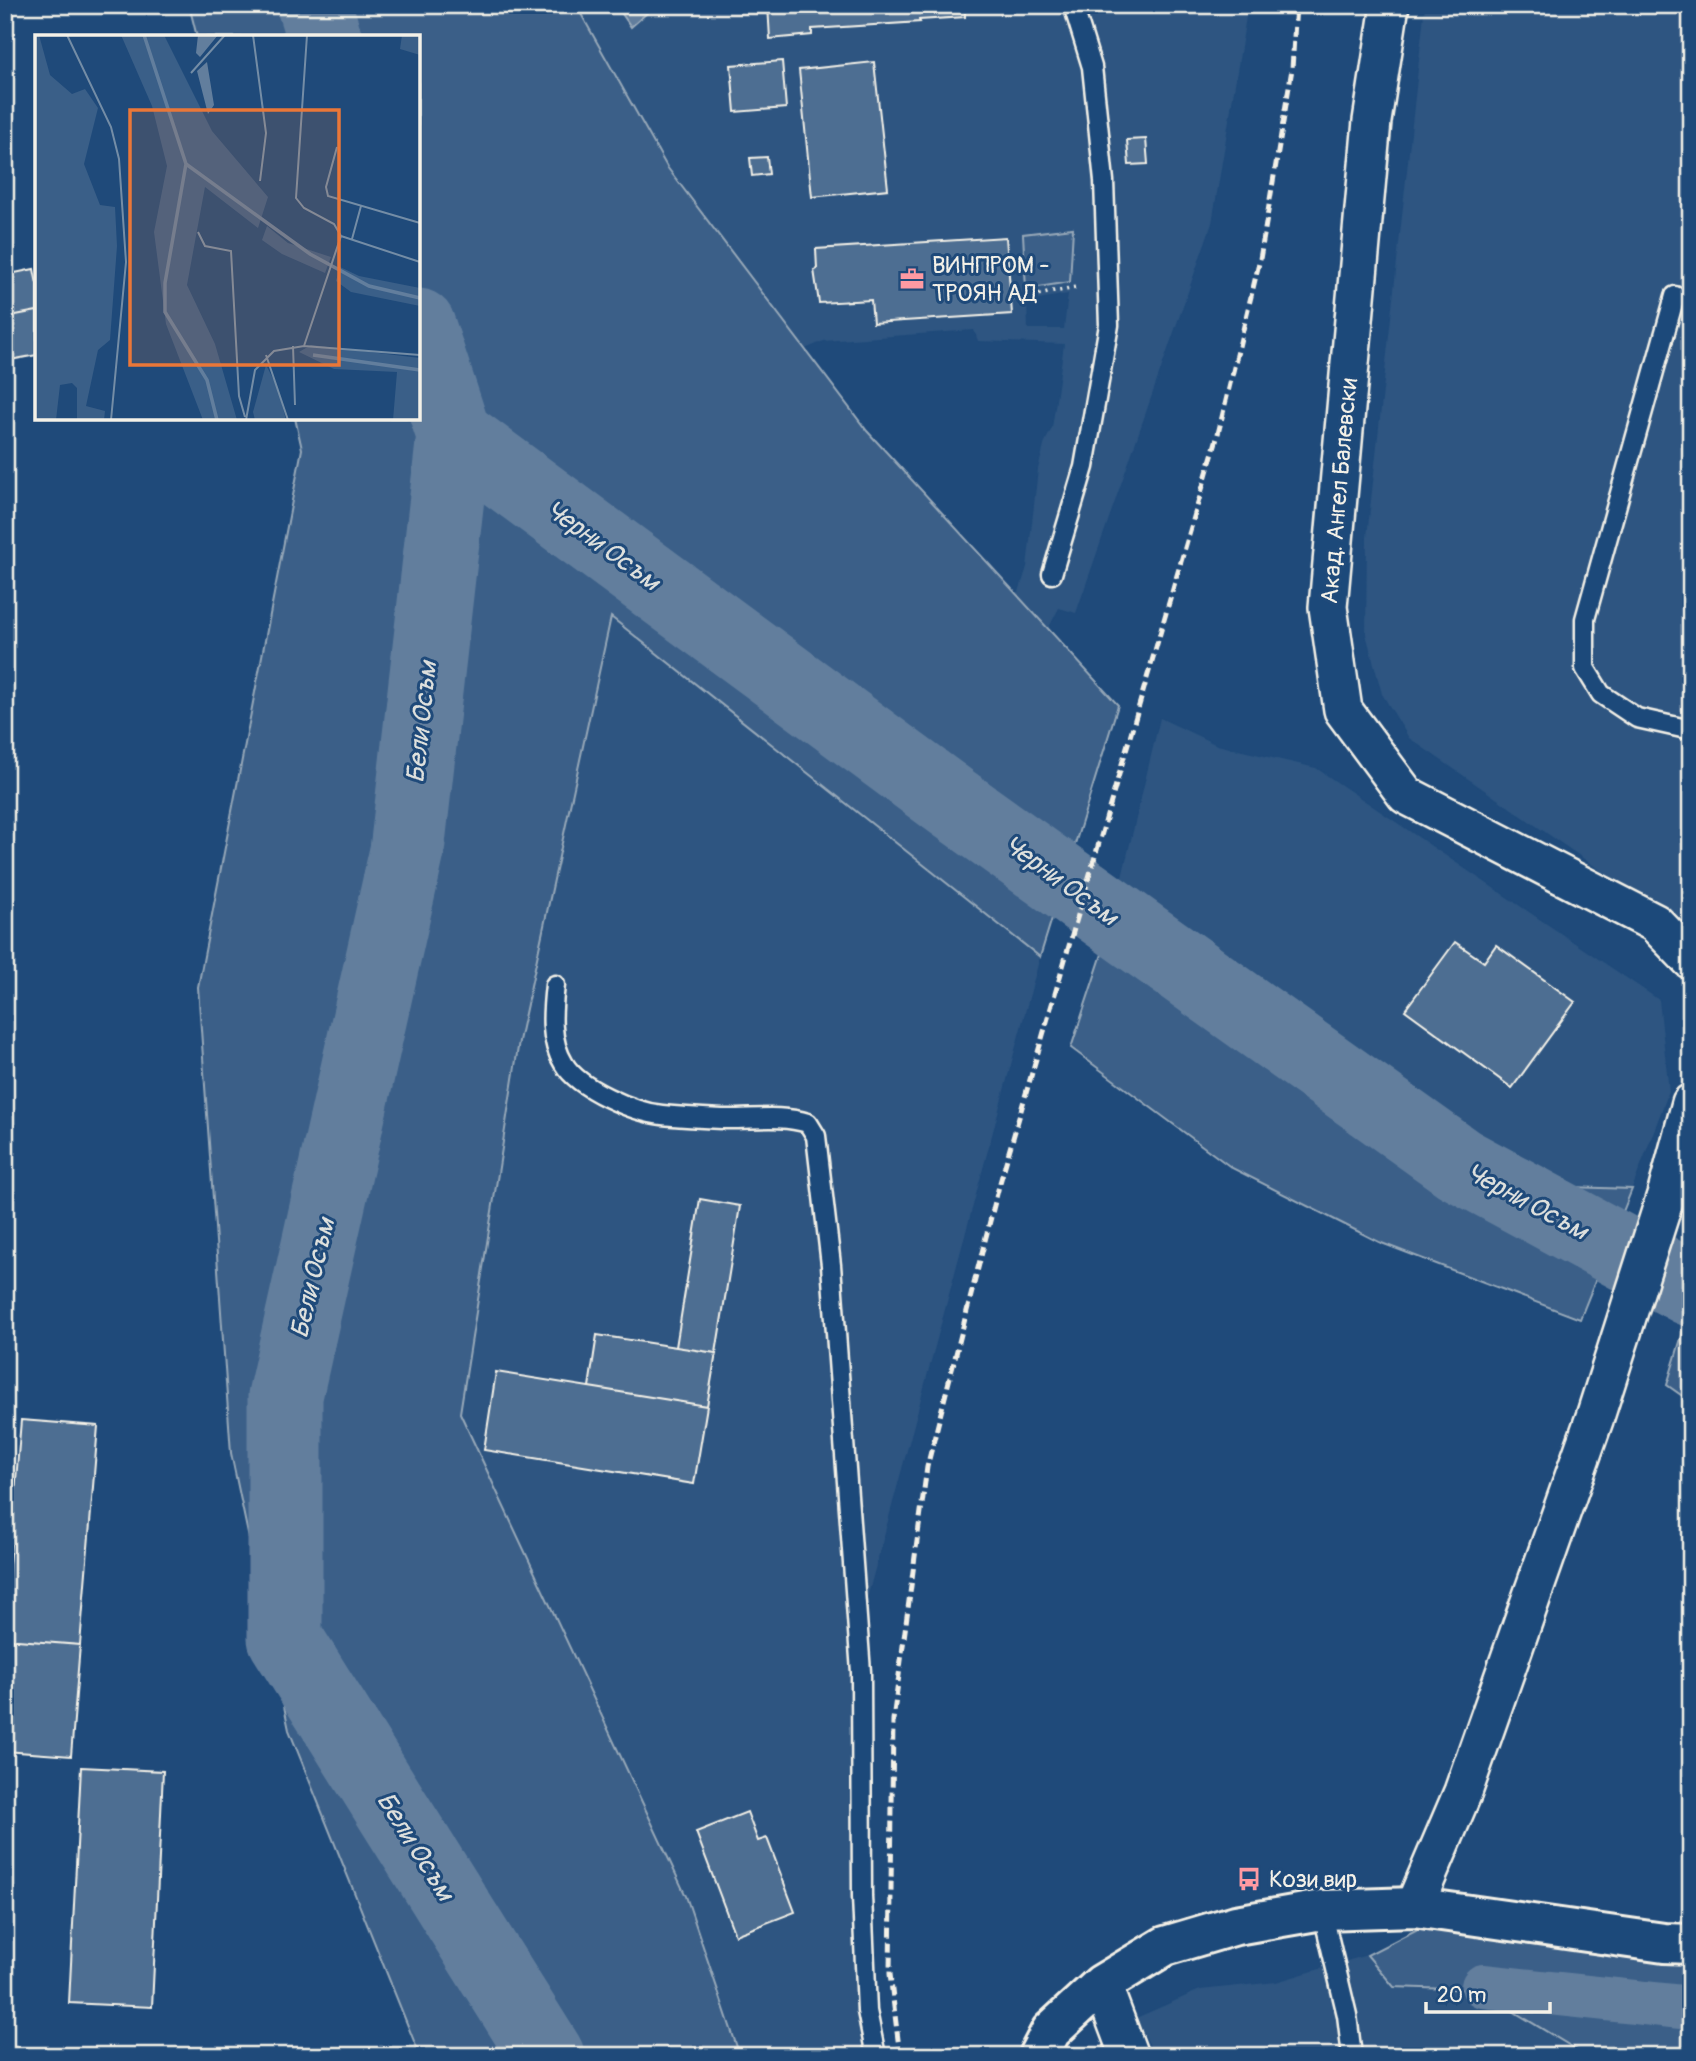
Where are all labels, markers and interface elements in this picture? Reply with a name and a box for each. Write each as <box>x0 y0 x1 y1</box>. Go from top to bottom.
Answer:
inset map <box>35 35 420 420</box>
place label: ВИНПРОМ - ТРОЯН АД <box>932 251 1049 308</box>
office icon: ВИНПРОМ - ТРОЯН АД <box>898 265 926 293</box>
street label: Акад. Ангел Балевски <box>1315 377 1364 605</box>
water label: Черни Осъм <box>539 494 667 599</box>
water label: Бели Осъм <box>400 658 444 785</box>
water label: Черни Осъм <box>997 829 1125 934</box>
water label: Черни Осъм <box>1460 1156 1595 1248</box>
water label: Бели Осъм <box>284 1213 343 1341</box>
water label: Бели Осъм <box>369 1786 462 1908</box>
bus stop icon: Кози вир <box>1235 1865 1263 1893</box>
place label: Кози вир <box>1269 1865 1357 1894</box>
scale bar <box>1426 1970 1551 2014</box>
text: 20 m <box>1437 1982 1486 2009</box>

